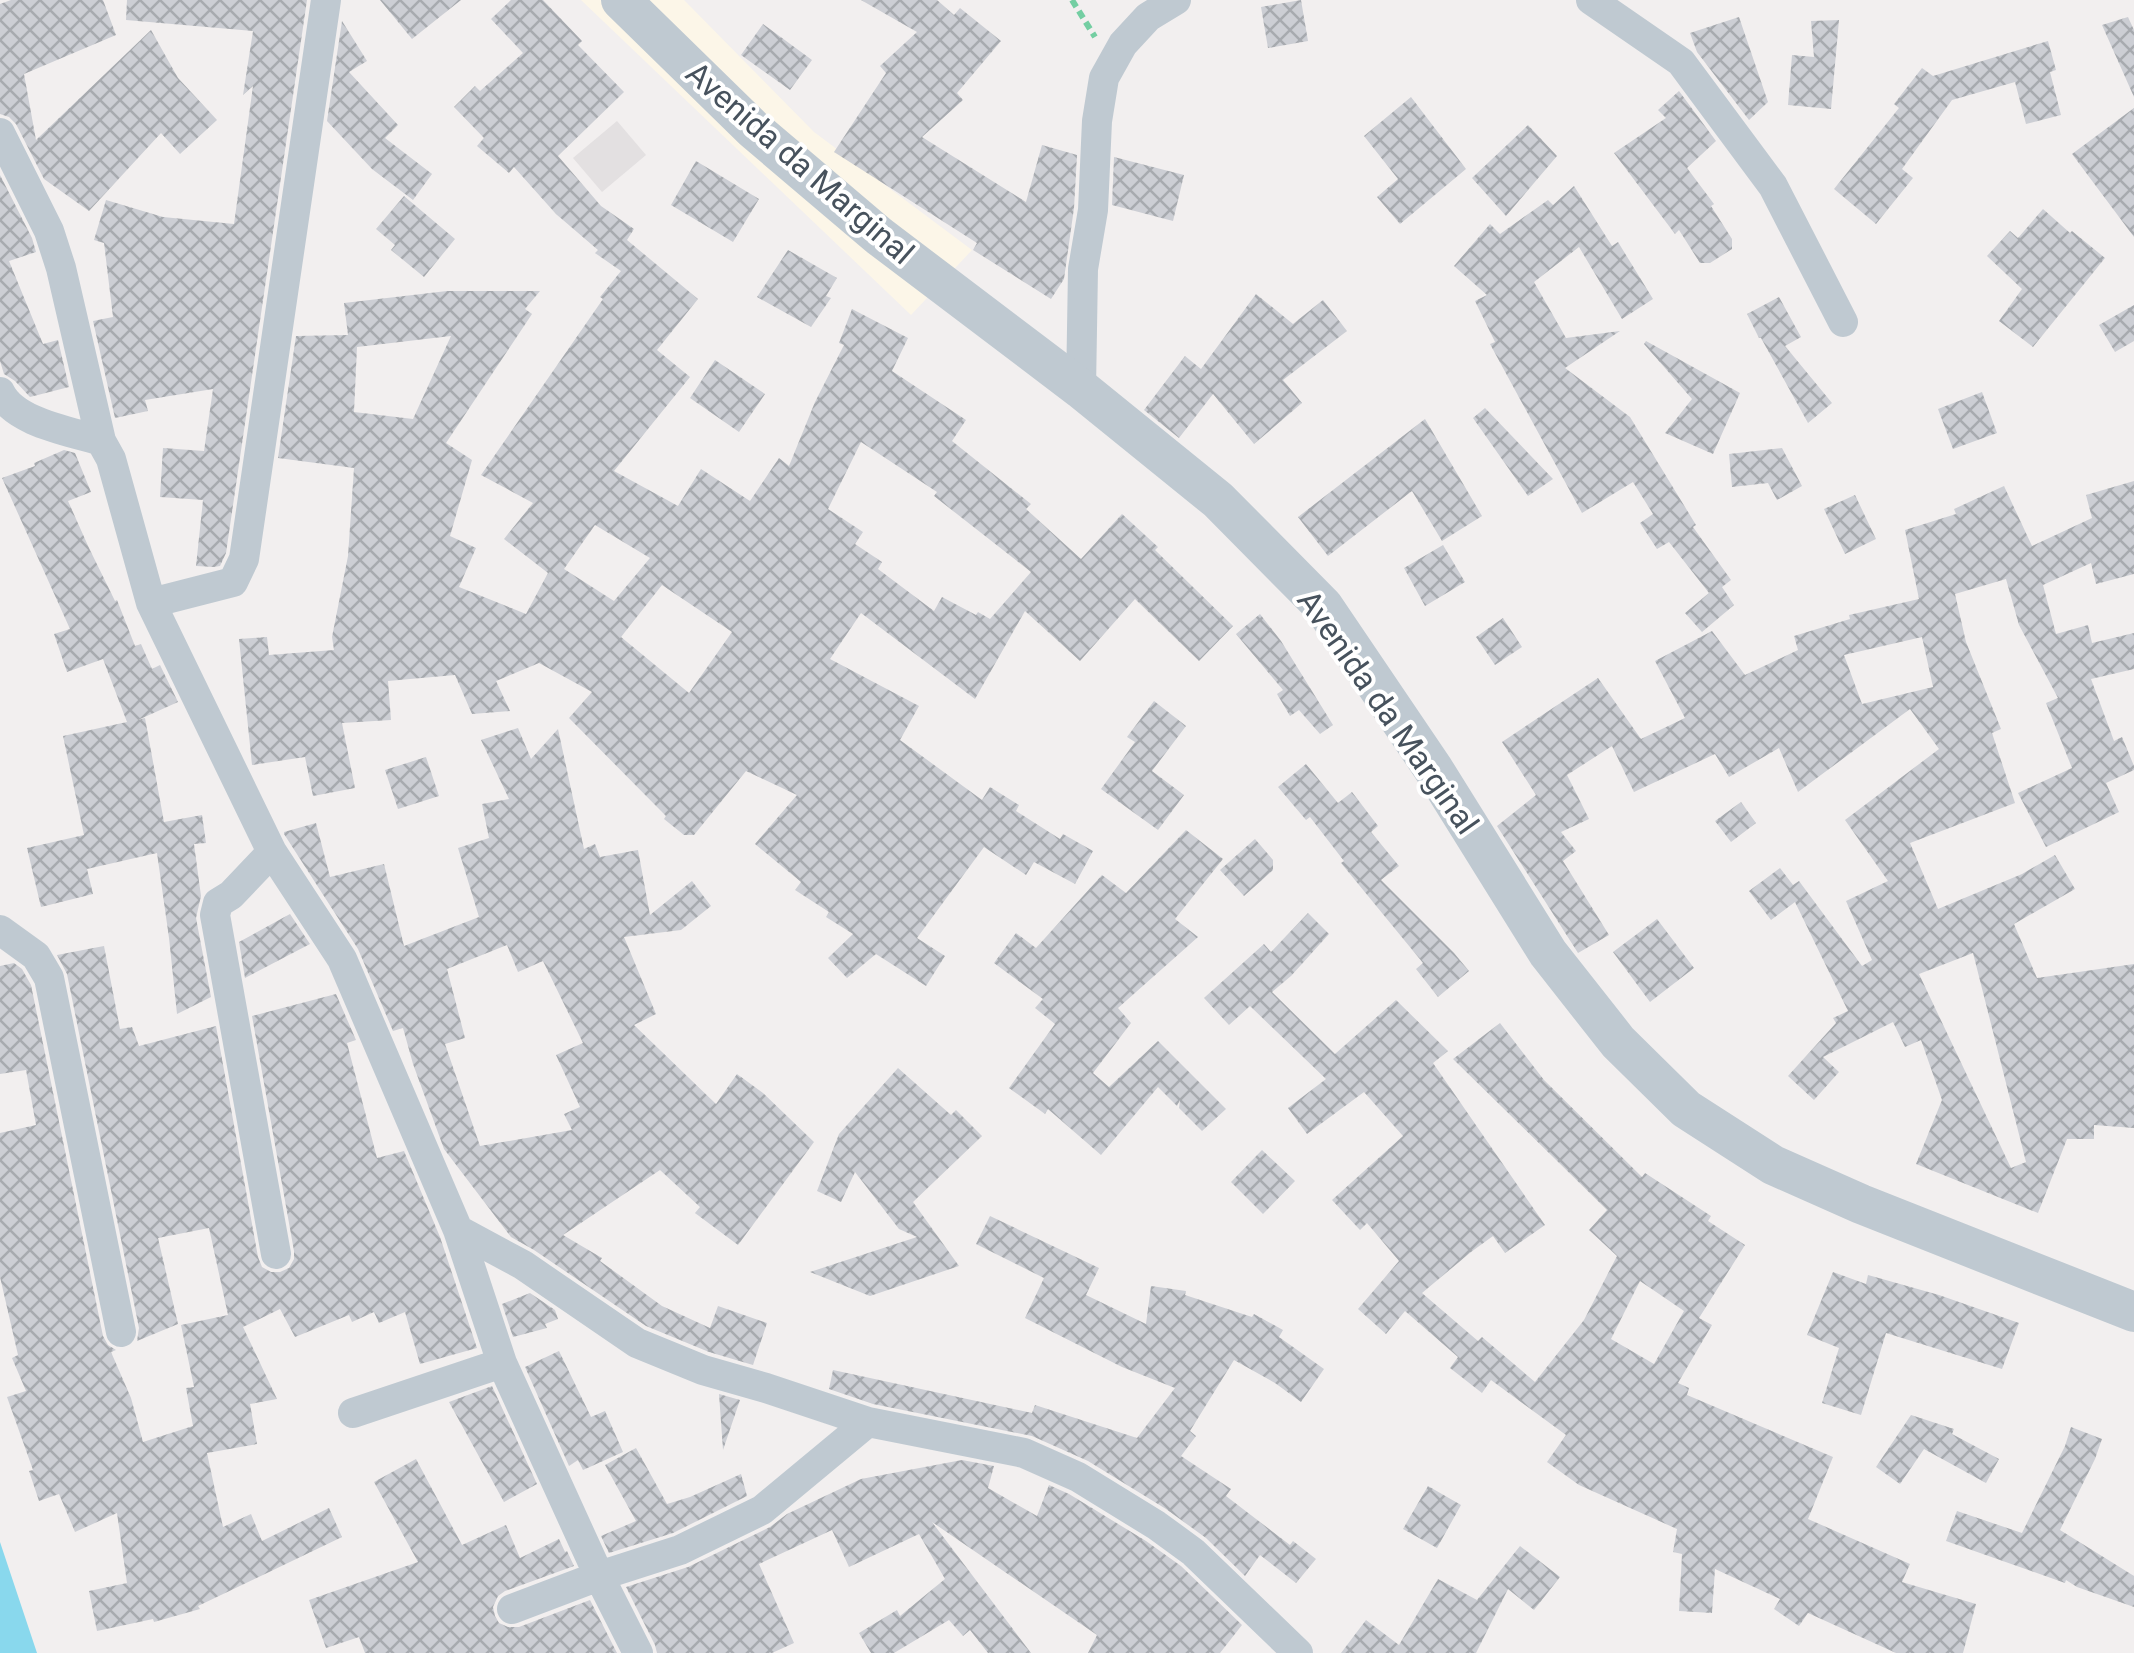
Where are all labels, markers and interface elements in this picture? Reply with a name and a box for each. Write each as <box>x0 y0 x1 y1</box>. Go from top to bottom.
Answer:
street label: Avenida da Marginal <box>678 54 922 272</box>
street label: Avenida da Marginal <box>1290 583 1486 841</box>

